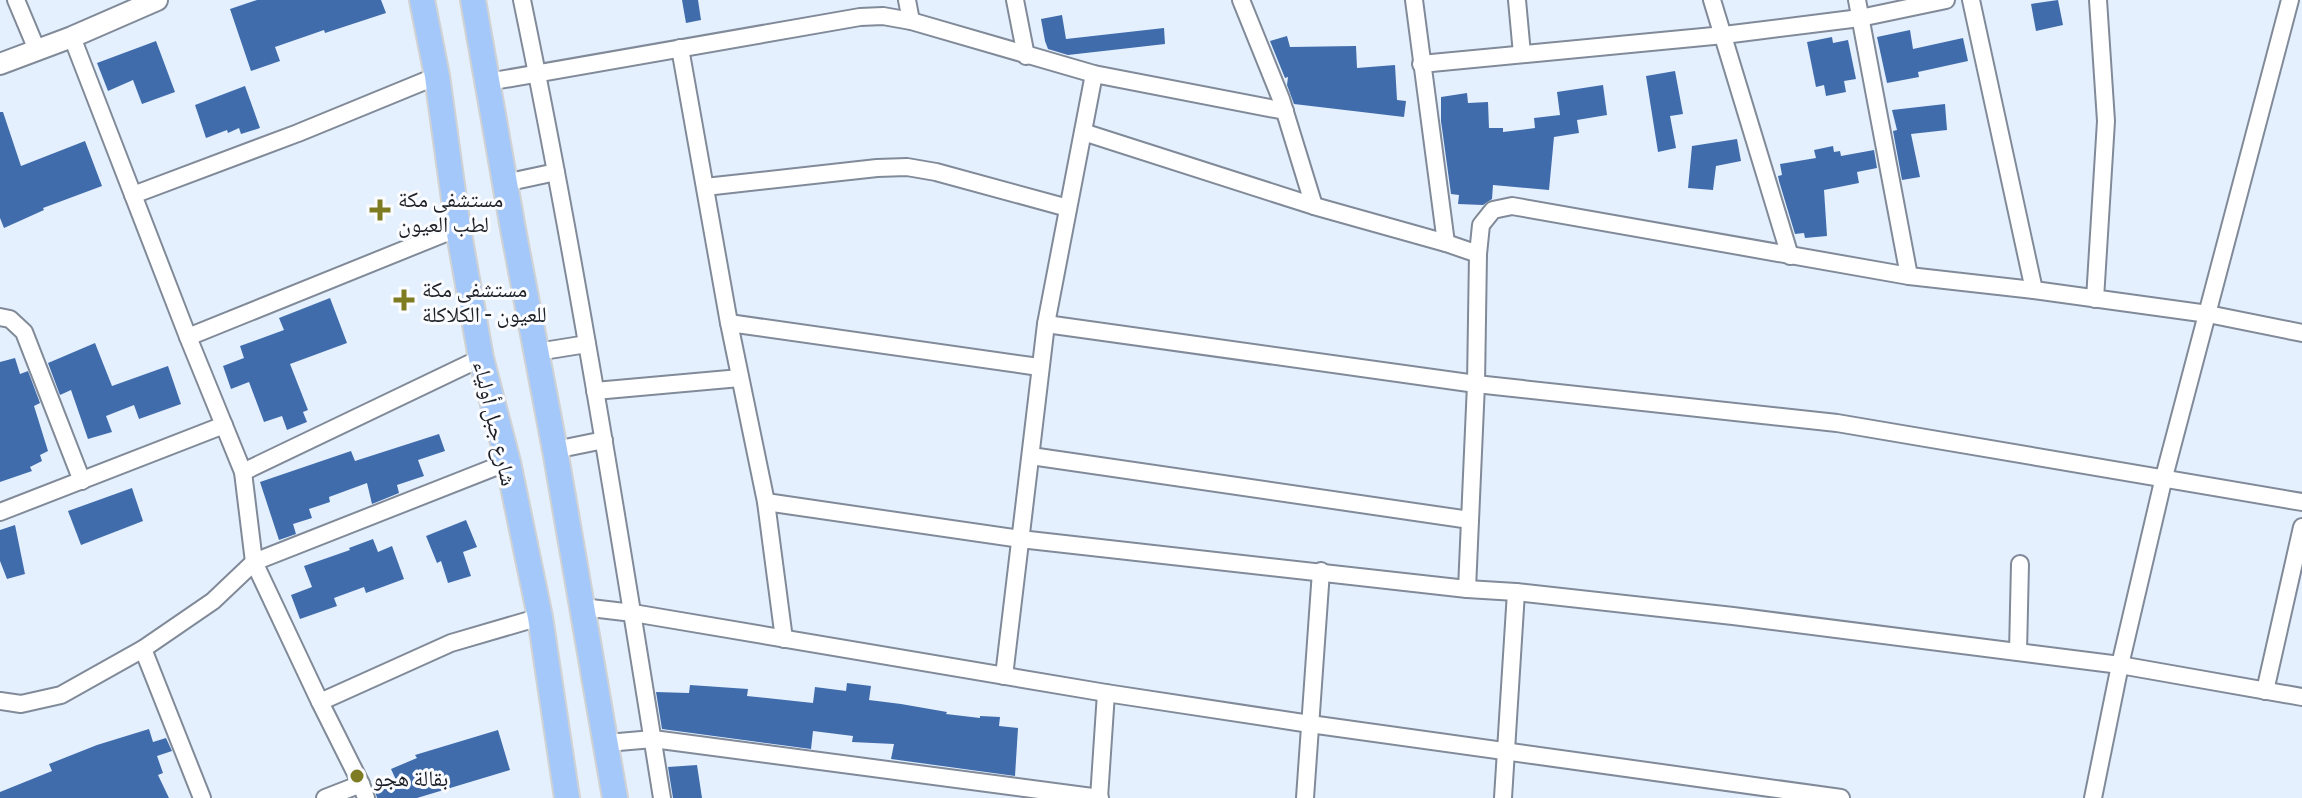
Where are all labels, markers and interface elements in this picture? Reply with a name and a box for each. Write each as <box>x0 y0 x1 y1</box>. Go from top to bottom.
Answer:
place label: مستشفى مكة لطب العيون <box>398 181 503 239</box>
marker: مستشفى مكة لطب العيون <box>369 199 391 221</box>
place label: مستشفى مكة للعيون - الكلاكلة <box>422 271 547 329</box>
marker: مستشفى مكة للعيون - الكلاكلة <box>393 289 415 311</box>
street label: شارع جبل أولياء <box>467 357 527 489</box>
place label: بقالة هجو <box>373 760 448 793</box>
marker: بقالة هجو <box>348 767 366 785</box>

